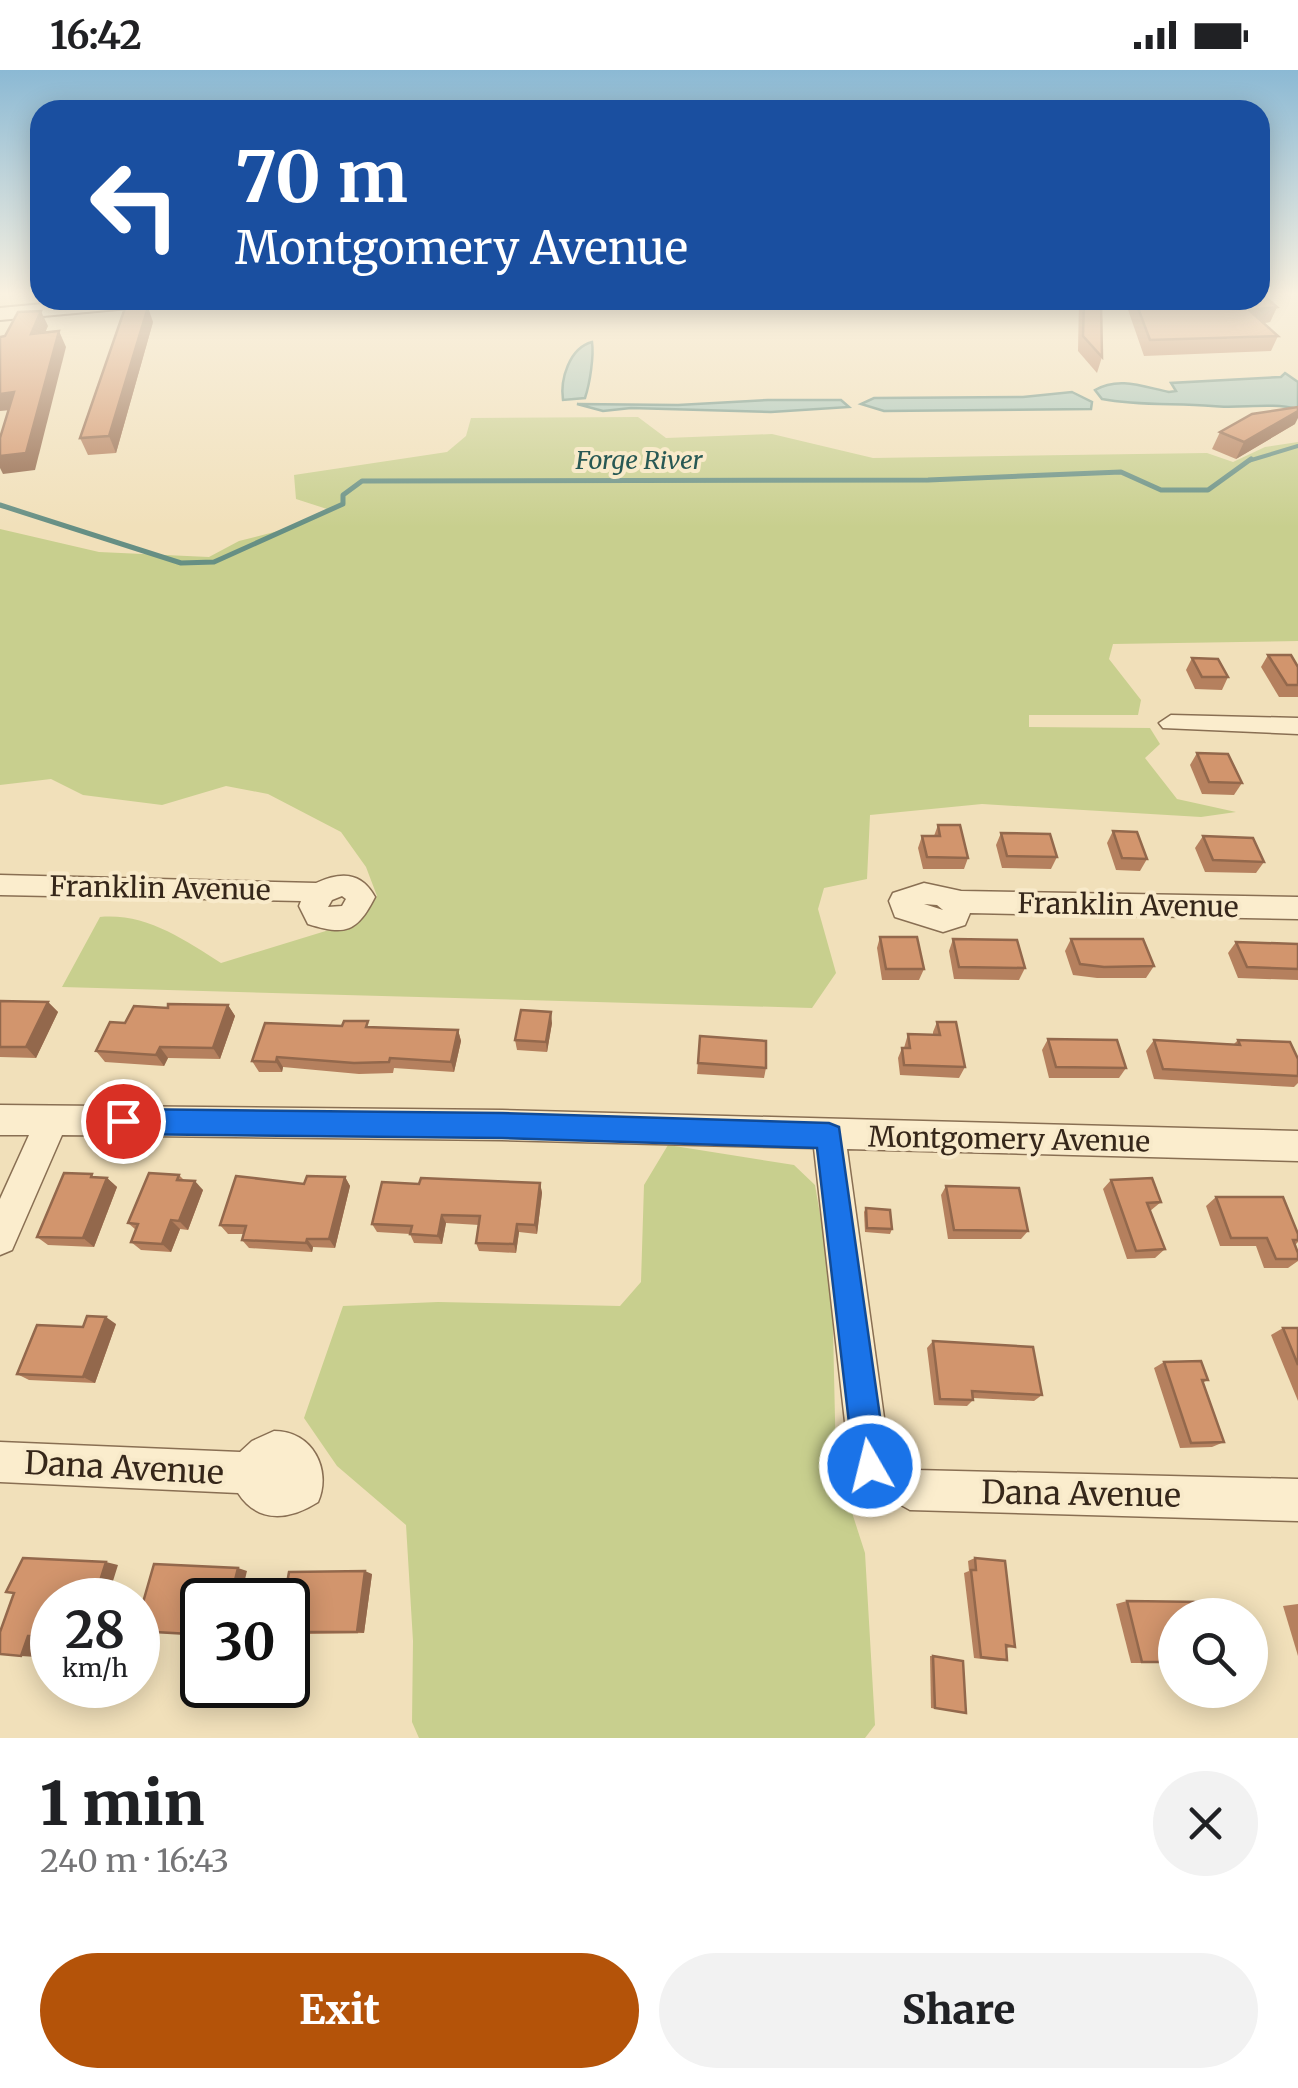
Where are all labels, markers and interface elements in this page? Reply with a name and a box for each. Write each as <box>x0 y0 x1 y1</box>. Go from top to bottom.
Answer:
text: 16:42 <box>50 12 142 59</box>
text: 70 m <box>235 133 408 221</box>
icon: left <box>70 140 200 270</box>
text: Montgomery Avenue <box>235 220 688 276</box>
water label: Forge River <box>574 444 703 476</box>
street label: Franklin Avenue <box>49 868 271 908</box>
street label: Franklin Avenue <box>1017 885 1239 925</box>
pin <box>81 1079 166 1164</box>
icon: arrive <box>96 1094 151 1149</box>
street label: Montgomery Avenue <box>868 1119 1150 1159</box>
position arrow <box>818 1414 922 1518</box>
street label: Dana Avenue <box>23 1443 225 1493</box>
street label: Dana Avenue <box>981 1472 1181 1516</box>
speed limit sign: 30 <box>180 1578 310 1708</box>
map controls <box>1158 1598 1268 1708</box>
button: search <box>1158 1598 1268 1708</box>
text: 28 <box>65 1599 125 1662</box>
text: km/h <box>62 1652 128 1684</box>
text: 1 min <box>40 1766 204 1841</box>
button: close <box>1153 1771 1258 1876</box>
text: 240 m · 16:43 <box>40 1841 229 1881</box>
button: Exit <box>40 1953 639 2068</box>
button: Share <box>659 1953 1258 2068</box>

